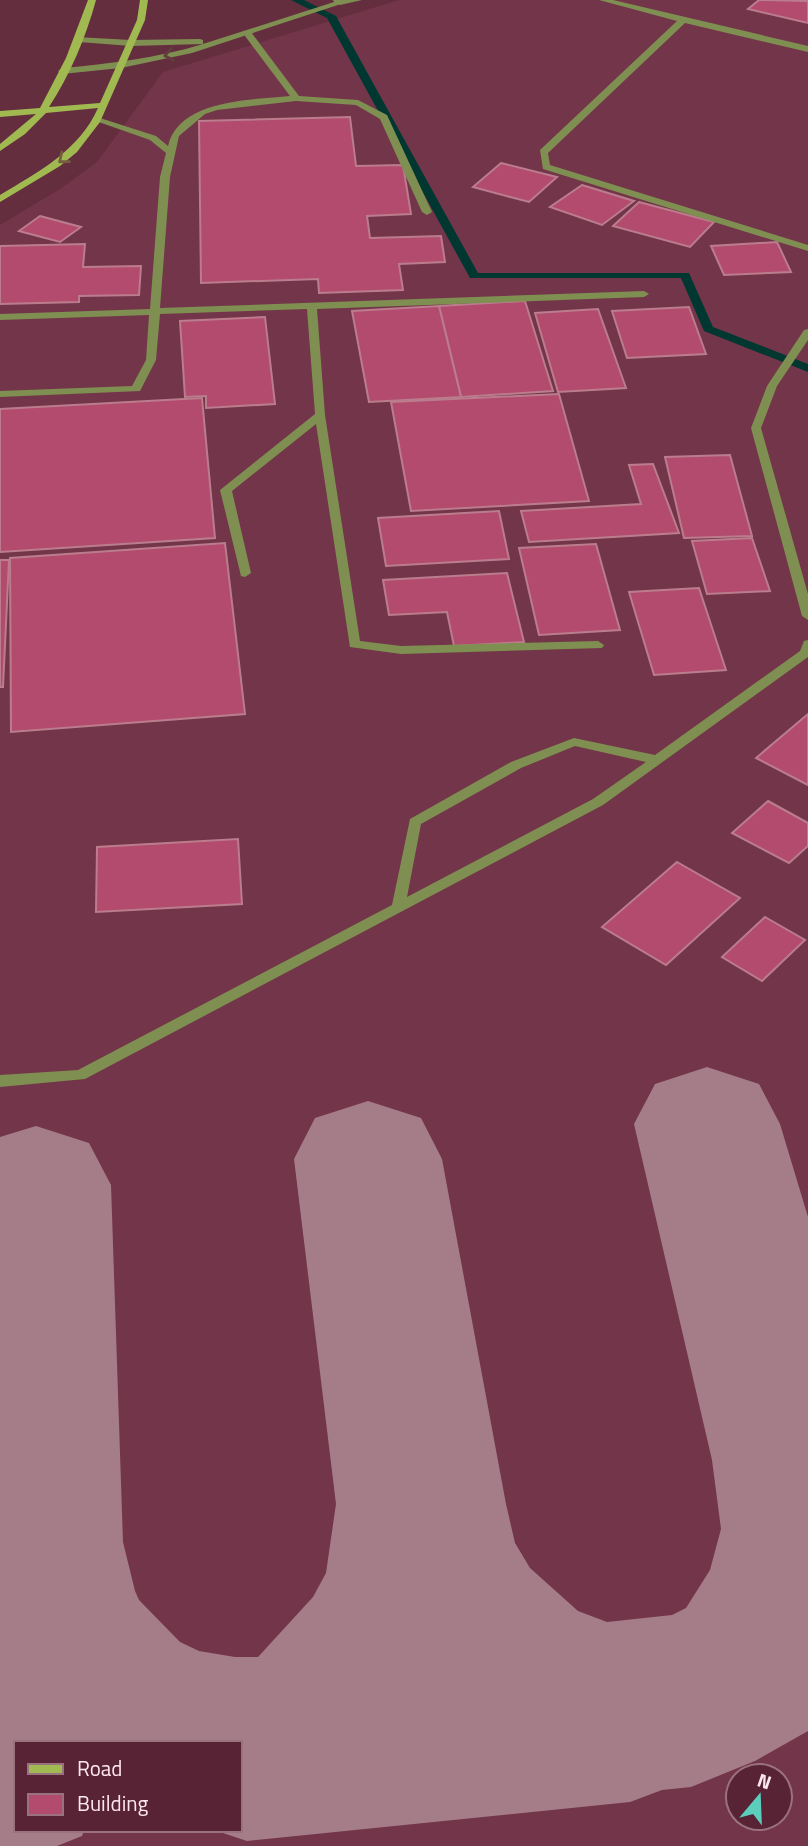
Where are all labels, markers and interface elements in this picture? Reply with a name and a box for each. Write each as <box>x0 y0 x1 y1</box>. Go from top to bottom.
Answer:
one-way arrow <box>163 47 175 62</box>
one-way arrow <box>58 150 71 163</box>
legend <box>14 1741 242 1832</box>
text: Road <box>77 1752 122 1784</box>
north arrow <box>724 1762 794 1832</box>
text: N <box>754 1765 776 1796</box>
text: Building <box>77 1787 149 1819</box>

